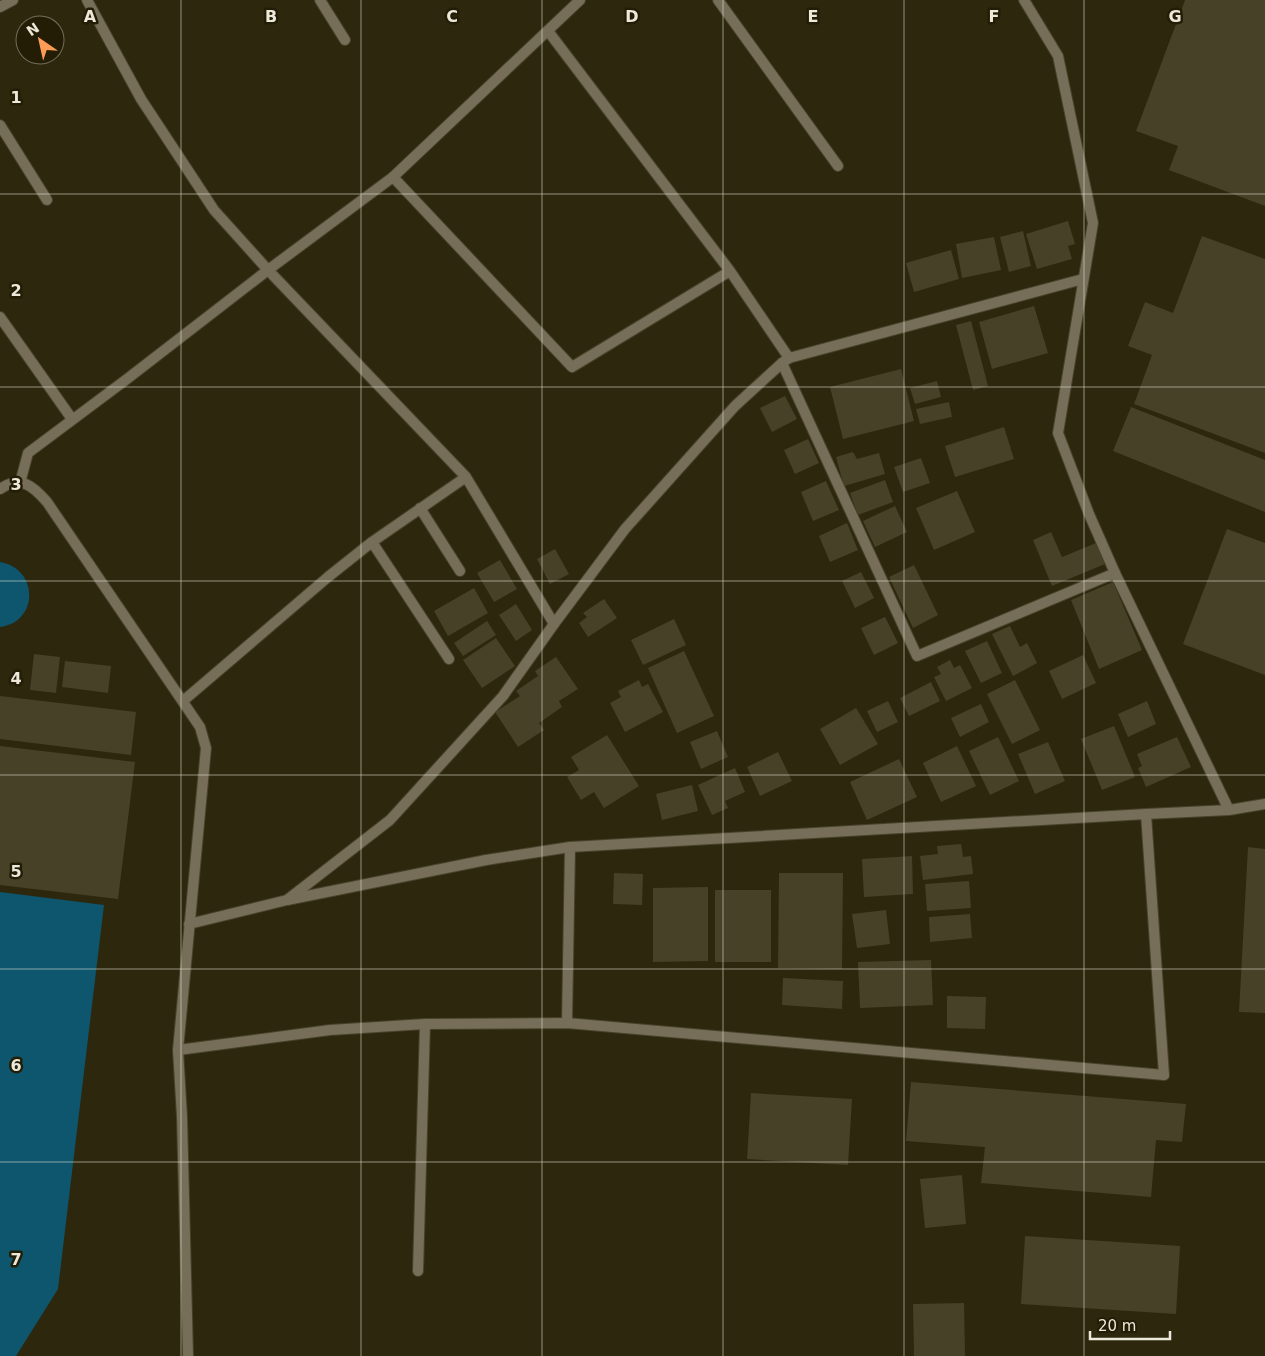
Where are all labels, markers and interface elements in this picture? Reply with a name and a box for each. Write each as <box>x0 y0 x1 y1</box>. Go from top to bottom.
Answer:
text: A <box>84 7 97 26</box>
text: B <box>265 7 277 26</box>
text: C <box>446 7 458 26</box>
text: D <box>625 7 639 26</box>
text: E <box>808 7 818 26</box>
text: F <box>989 7 999 26</box>
text: G <box>1168 7 1182 26</box>
north arrow <box>15 15 65 65</box>
text: N <box>23 19 42 39</box>
text: 1 <box>10 88 22 107</box>
text: 2 <box>10 281 22 300</box>
text: 3 <box>10 475 22 494</box>
text: 4 <box>10 669 22 688</box>
text: 5 <box>10 862 22 881</box>
text: 6 <box>10 1056 22 1075</box>
text: 7 <box>10 1250 22 1269</box>
scale bar <box>1090 1308 1170 1340</box>
text: 20 m <box>1098 1317 1136 1335</box>

